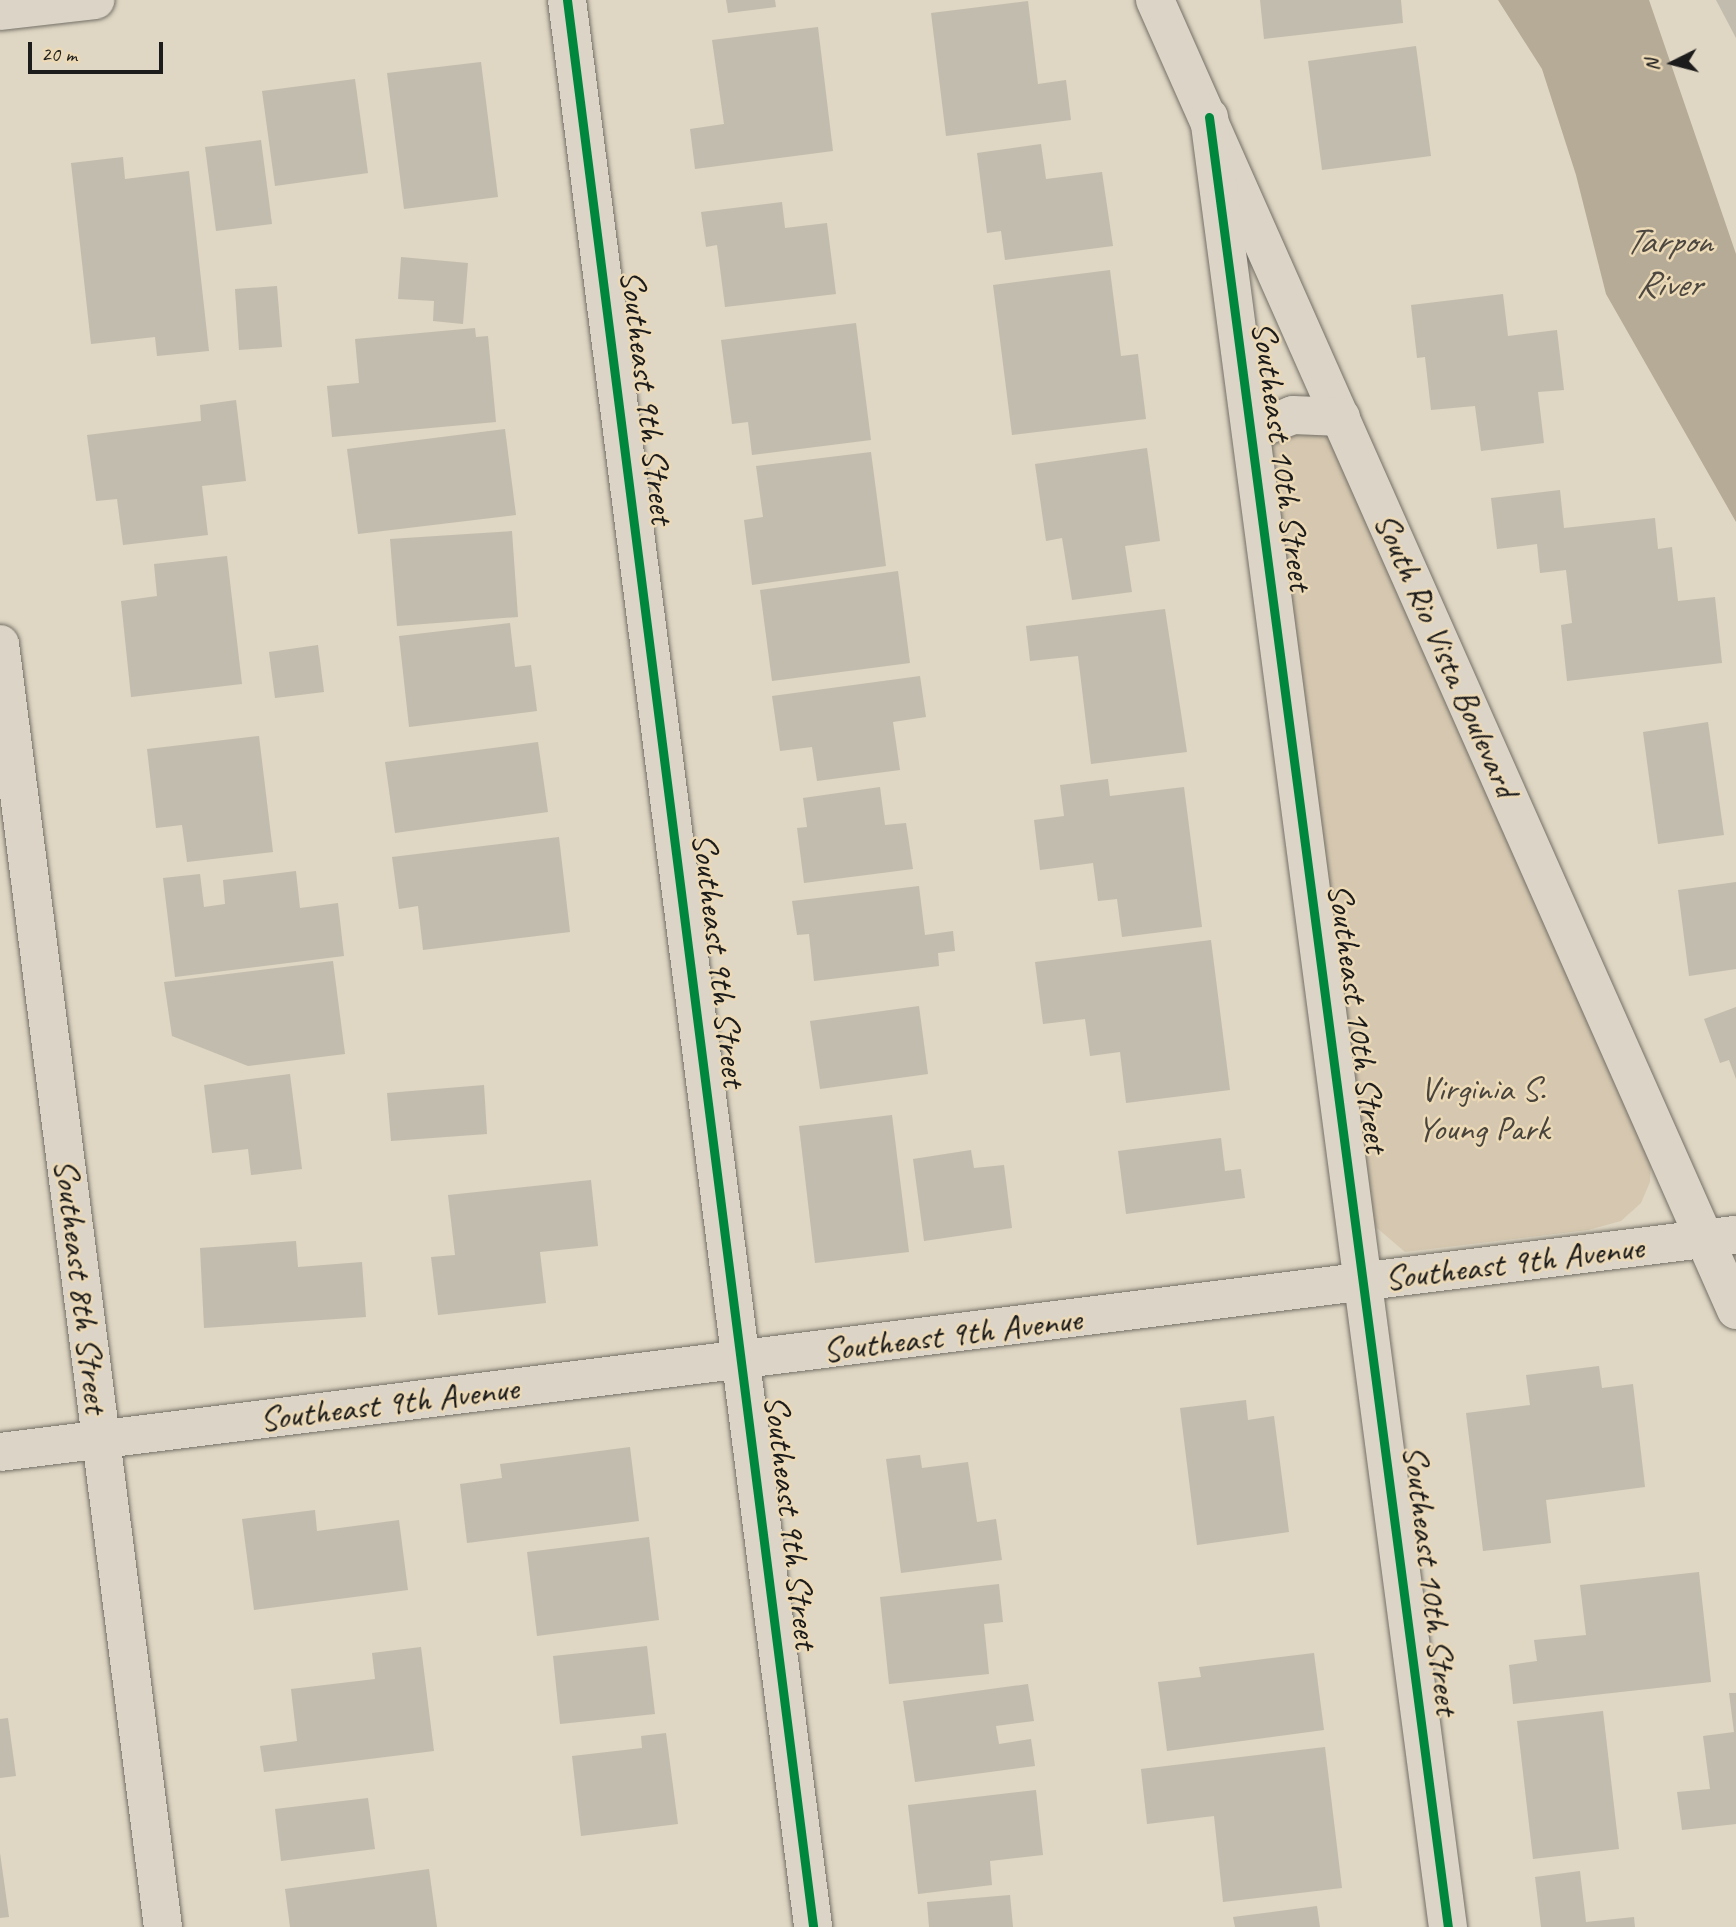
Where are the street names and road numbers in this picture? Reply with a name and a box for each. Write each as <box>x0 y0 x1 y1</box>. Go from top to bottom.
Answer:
street label: Southeast 9th Street <box>611 267 683 527</box>
street label: Southeast 10th Street <box>1242 319 1322 593</box>
street label: South Rio Vista Boulevard <box>1364 506 1528 804</box>
street label: Southeast 9th Street <box>683 830 755 1090</box>
street label: Southeast 10th Street <box>1318 881 1398 1155</box>
street label: Southeast 8th Street <box>45 1156 117 1416</box>
street label: Southeast 9th Avenue <box>1382 1226 1646 1300</box>
street label: Southeast 9th Avenue <box>820 1298 1084 1372</box>
street label: Southeast 9th Avenue <box>257 1367 521 1441</box>
street label: Southeast 9th Street <box>755 1392 827 1652</box>
street label: Southeast 10th Street <box>1394 1443 1468 1717</box>

